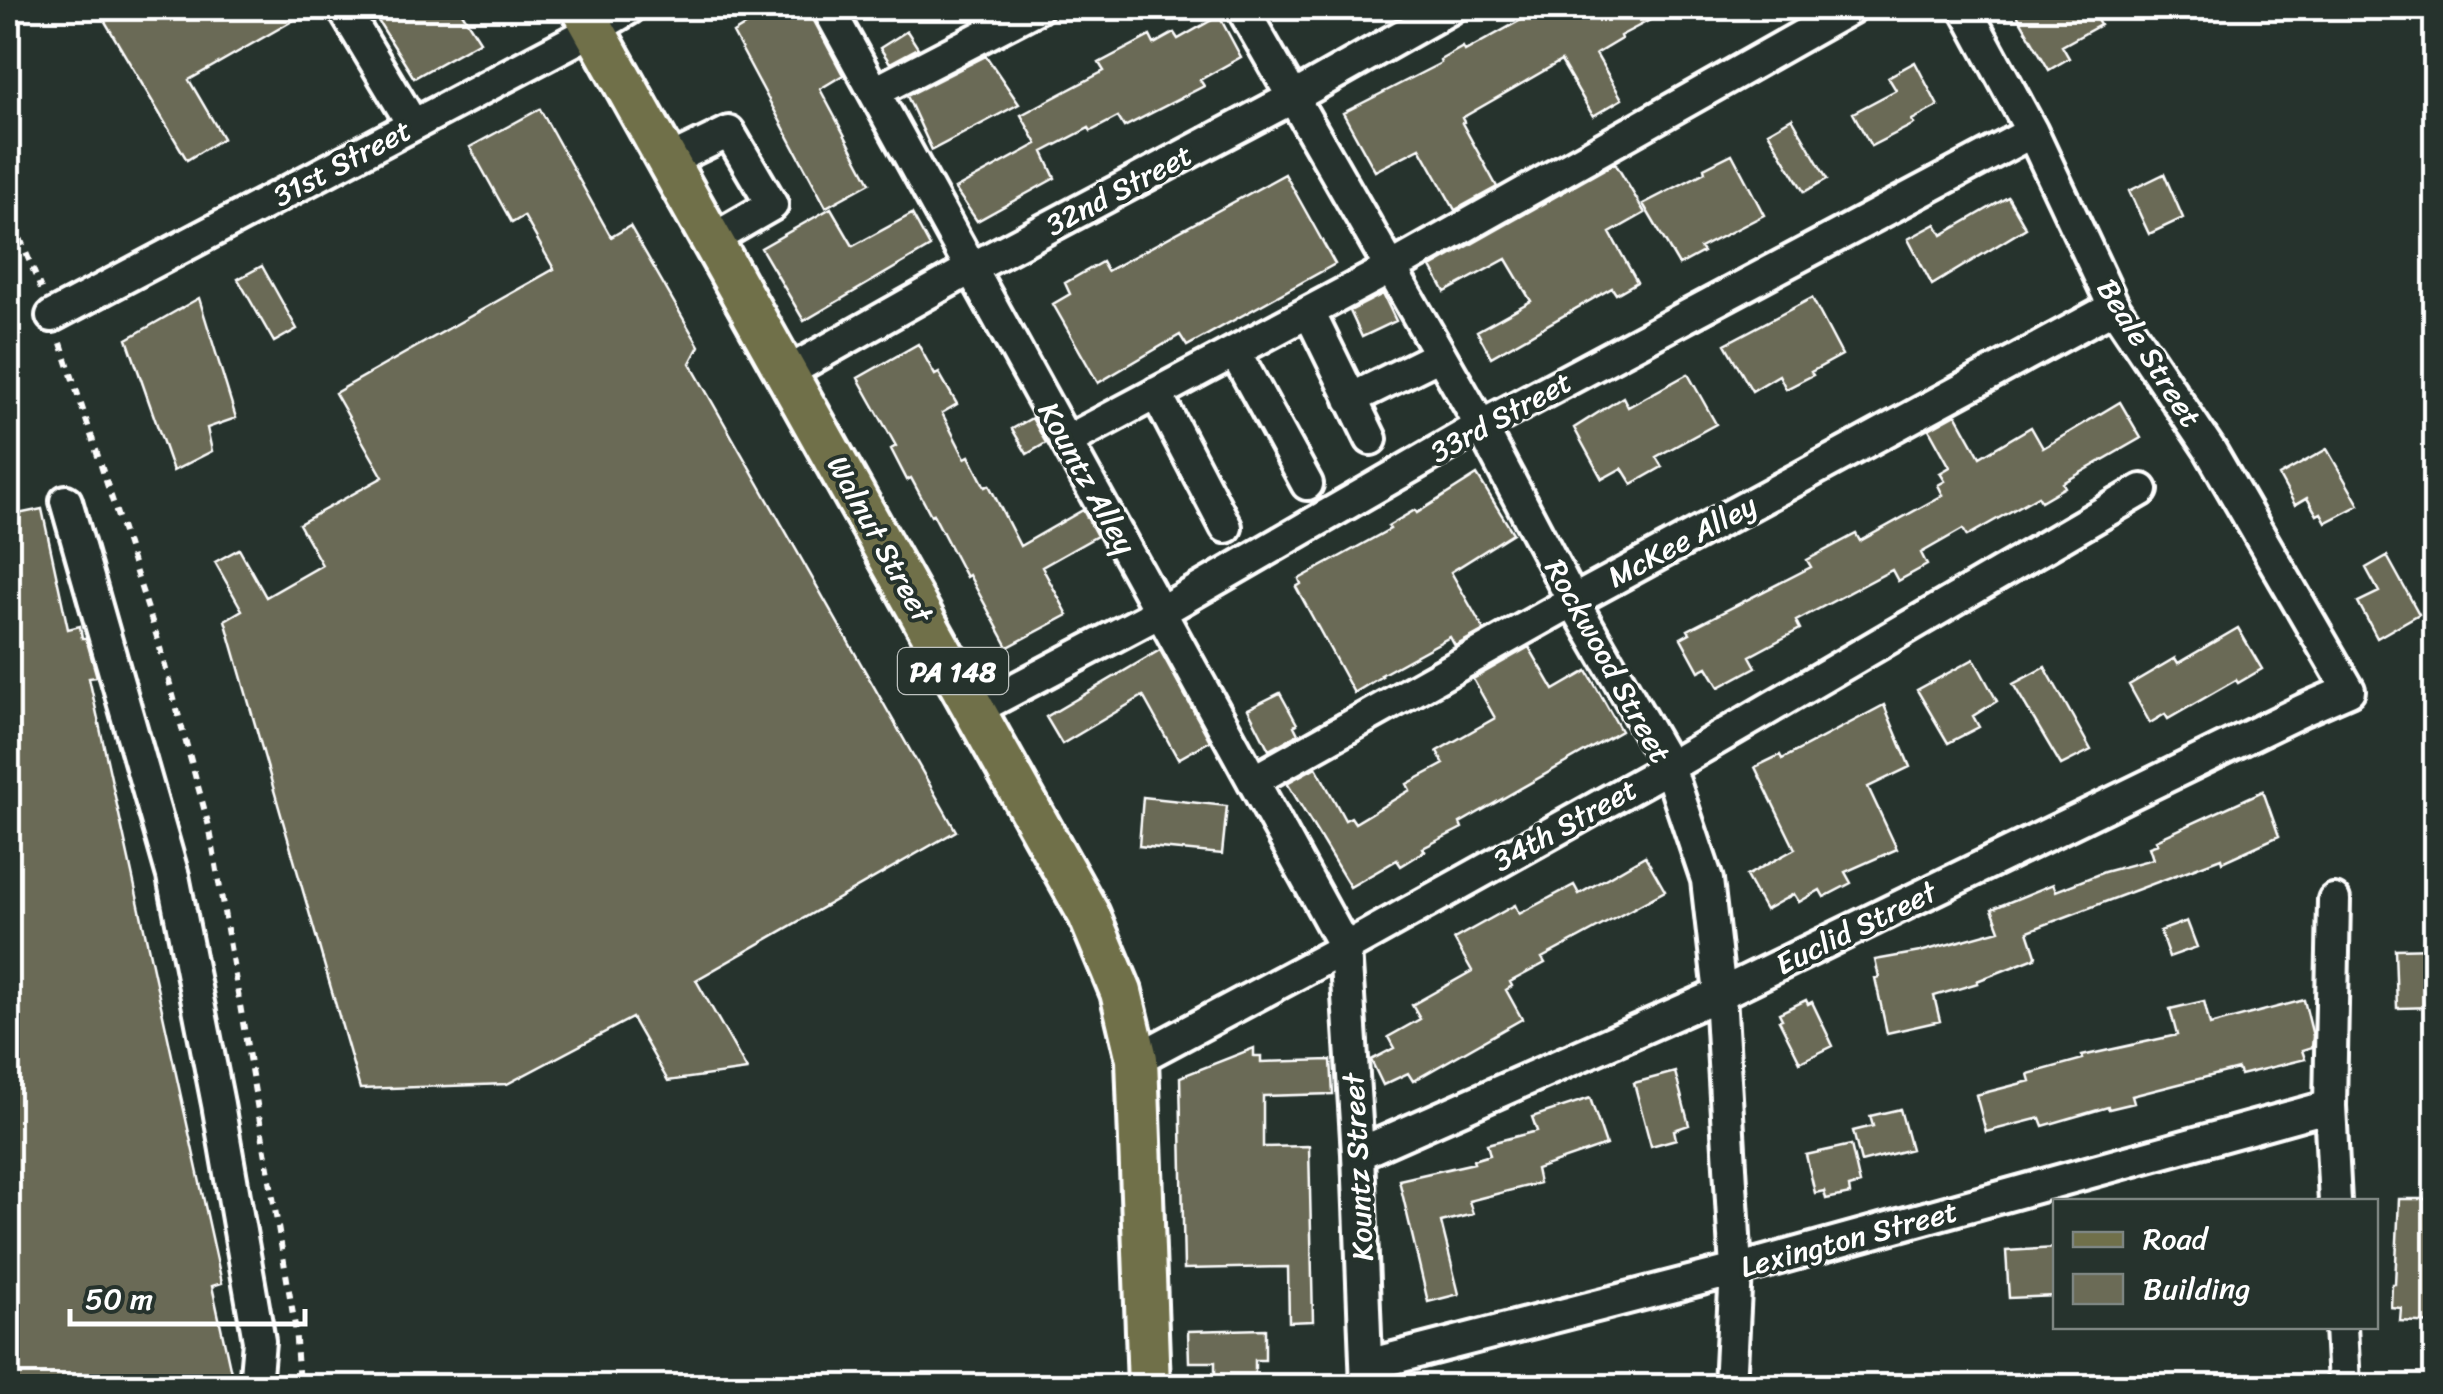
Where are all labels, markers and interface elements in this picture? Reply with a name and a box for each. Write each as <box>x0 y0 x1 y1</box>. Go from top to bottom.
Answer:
street label: 31st Street <box>263 104 421 222</box>
street label: 32nd Street <box>1035 128 1203 252</box>
street label: Beale Street <box>2081 267 2217 439</box>
street label: 33rd Street <box>1420 356 1582 478</box>
street label: Kountz Alley <box>1023 391 1152 565</box>
street label: Walnut Street <box>812 445 949 635</box>
street label: McKee Alley <box>1597 479 1767 603</box>
street label: Rockwood Street <box>1529 549 1687 773</box>
road number: PA 148 <box>898 648 1008 694</box>
street label: 34th Street <box>1482 763 1648 887</box>
street label: Euclid Street <box>1766 865 1948 990</box>
street label: Kountz Street <box>1326 1070 1390 1262</box>
street label: Lexington Street <box>1734 1184 1964 1294</box>
legend <box>2053 1199 2378 1329</box>
text: Road <box>2143 1212 2210 1266</box>
text: Building <box>2143 1262 2250 1316</box>
scale bar <box>70 1264 305 1326</box>
text: 50 m <box>85 1272 153 1326</box>

